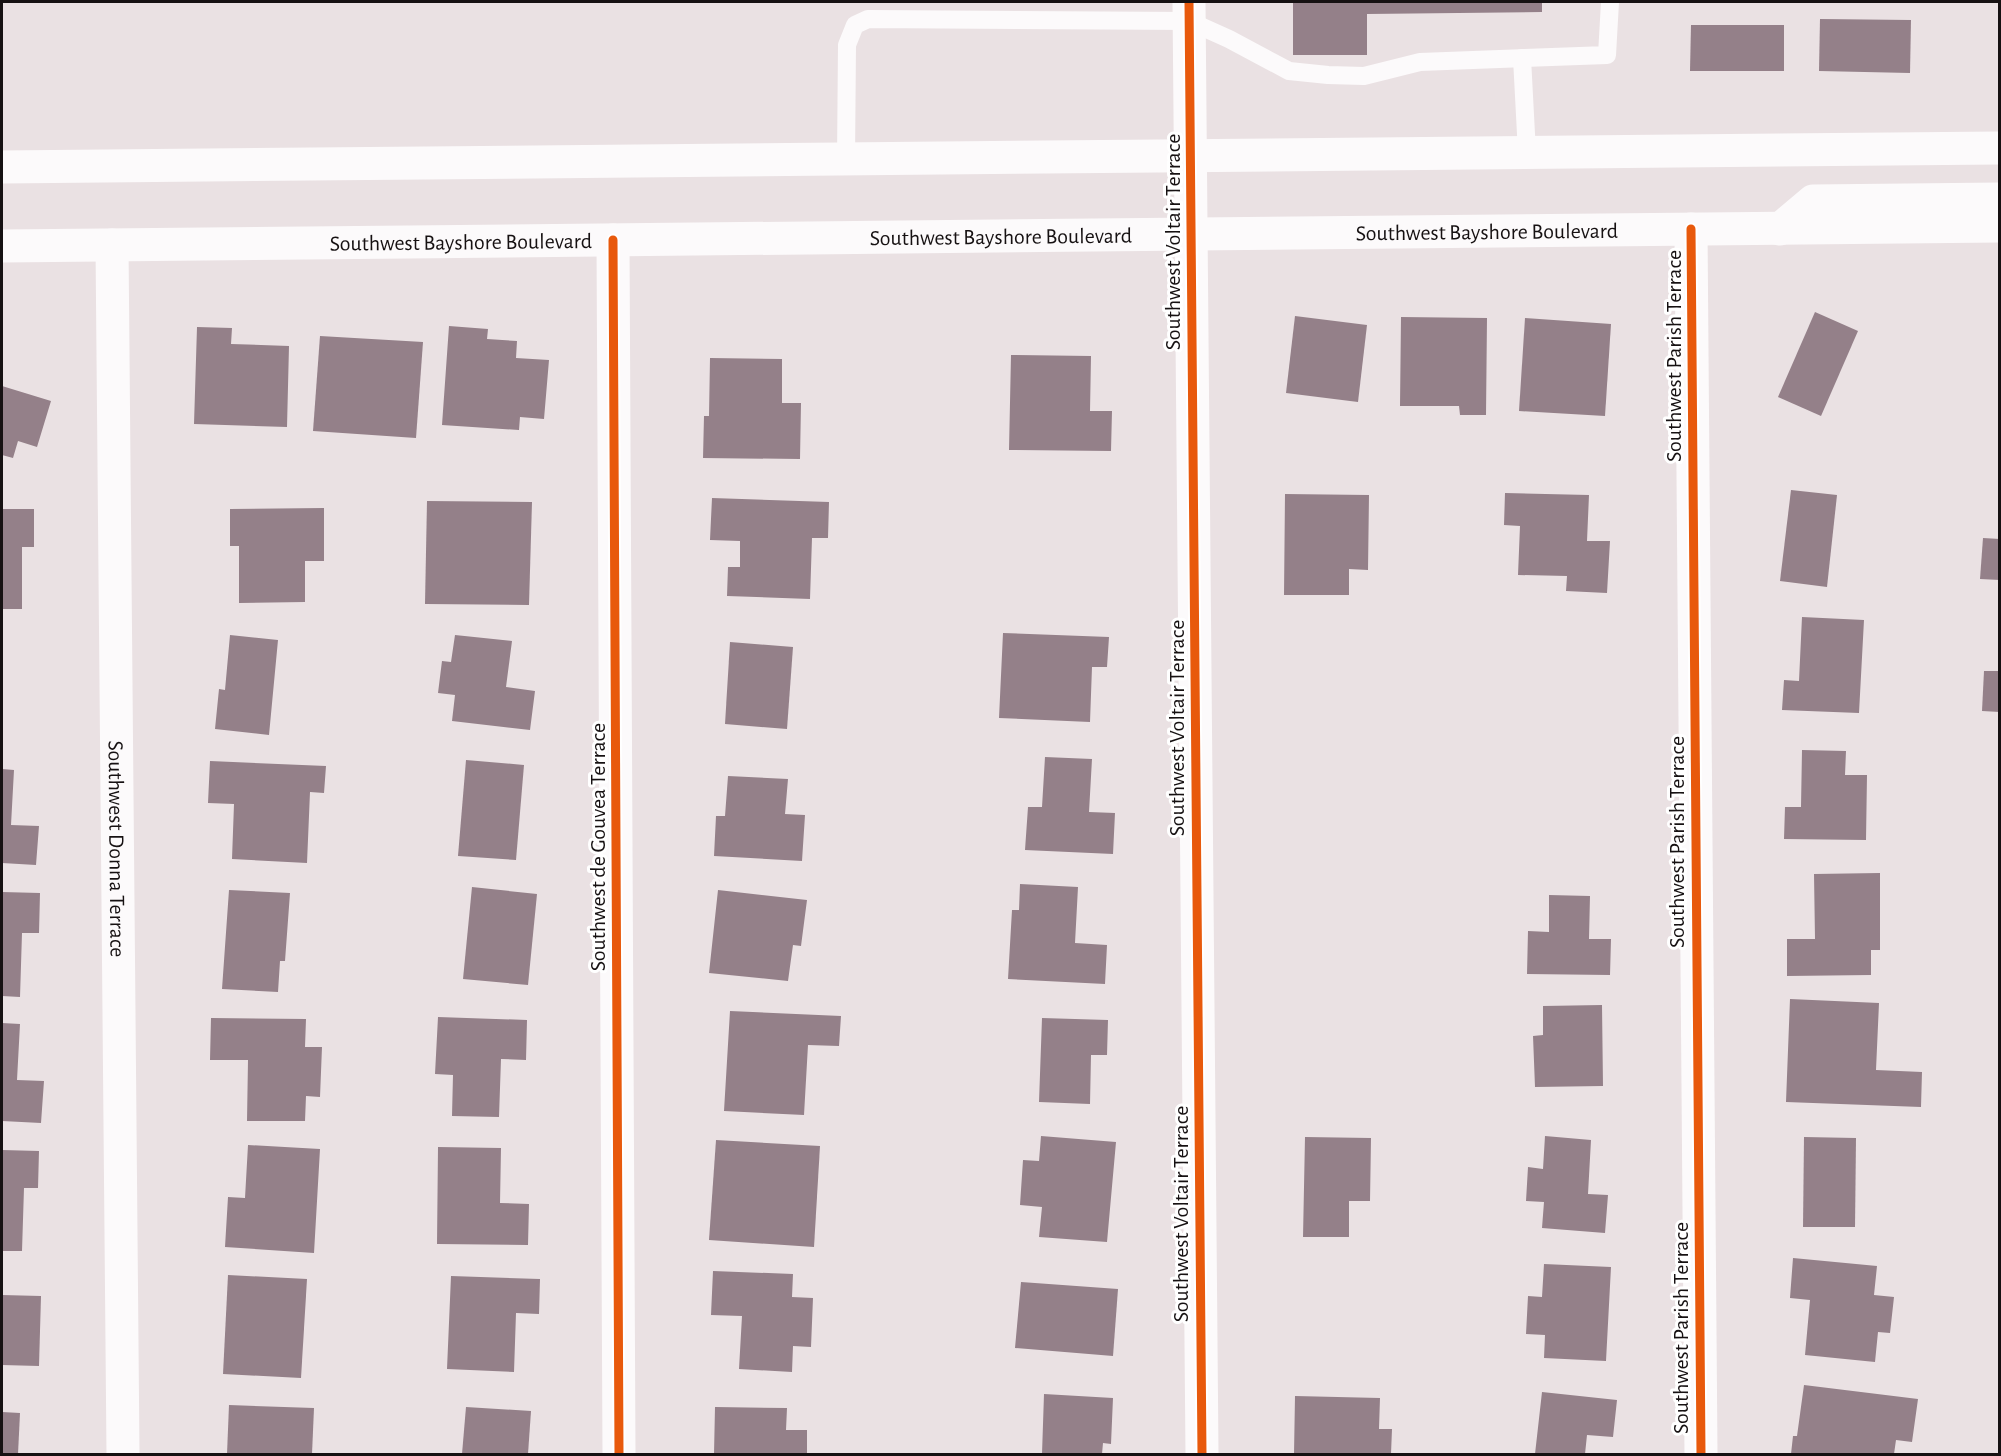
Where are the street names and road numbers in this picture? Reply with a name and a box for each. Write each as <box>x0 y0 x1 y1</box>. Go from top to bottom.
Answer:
street label: Southwest Voltair Terrace <box>1162 134 1184 350</box>
street label: Southwest Bayshore Boulevard <box>1356 220 1618 244</box>
street label: Southwest Bayshore Boulevard <box>870 225 1132 249</box>
street label: Southwest Bayshore Boulevard <box>330 230 592 255</box>
street label: Southwest Parish Terrace <box>1663 250 1685 462</box>
street label: Southwest Voltair Terrace <box>1166 620 1188 836</box>
street label: Southwest de Gouvea Terrace <box>587 723 609 971</box>
street label: Southwest Parish Terrace <box>1666 736 1688 948</box>
street label: Southwest Donna Terrace <box>105 740 128 958</box>
street label: Southwest Voltair Terrace <box>1170 1106 1192 1322</box>
street label: Southwest Parish Terrace <box>1670 1222 1692 1434</box>

